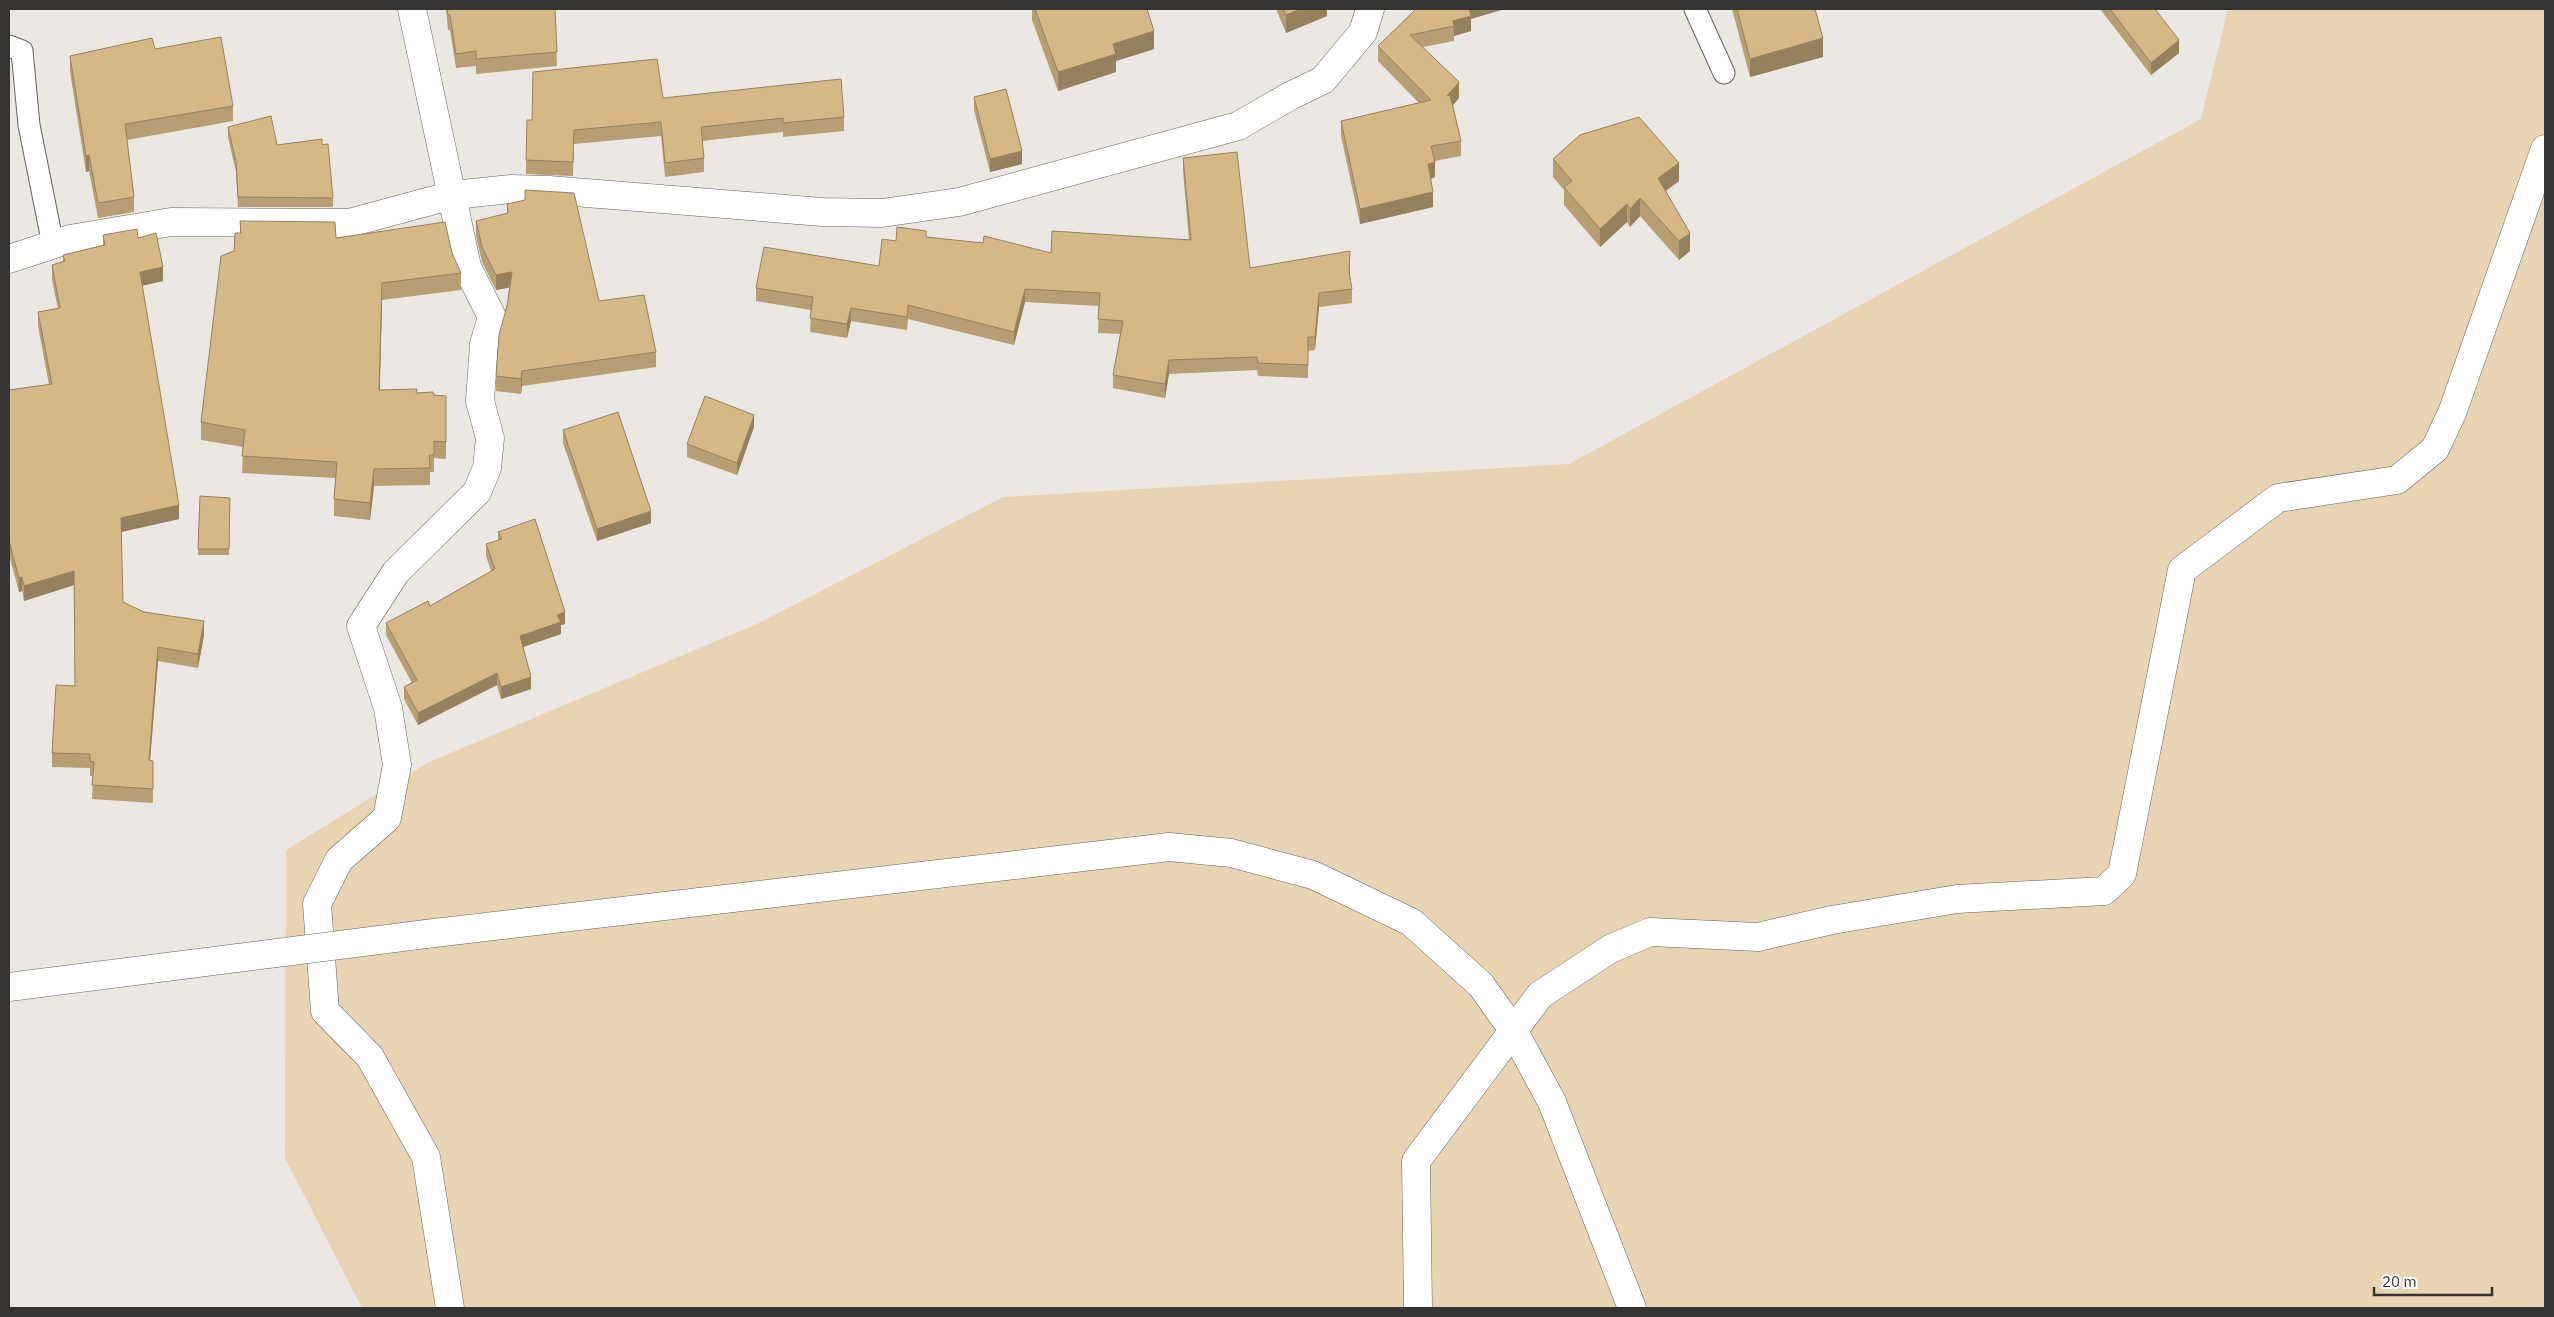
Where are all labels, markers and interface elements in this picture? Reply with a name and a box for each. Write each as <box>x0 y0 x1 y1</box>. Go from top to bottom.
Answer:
scale bar <box>2374 1264 2492 1296</box>
text: 20 m <box>2382 1272 2417 1291</box>

